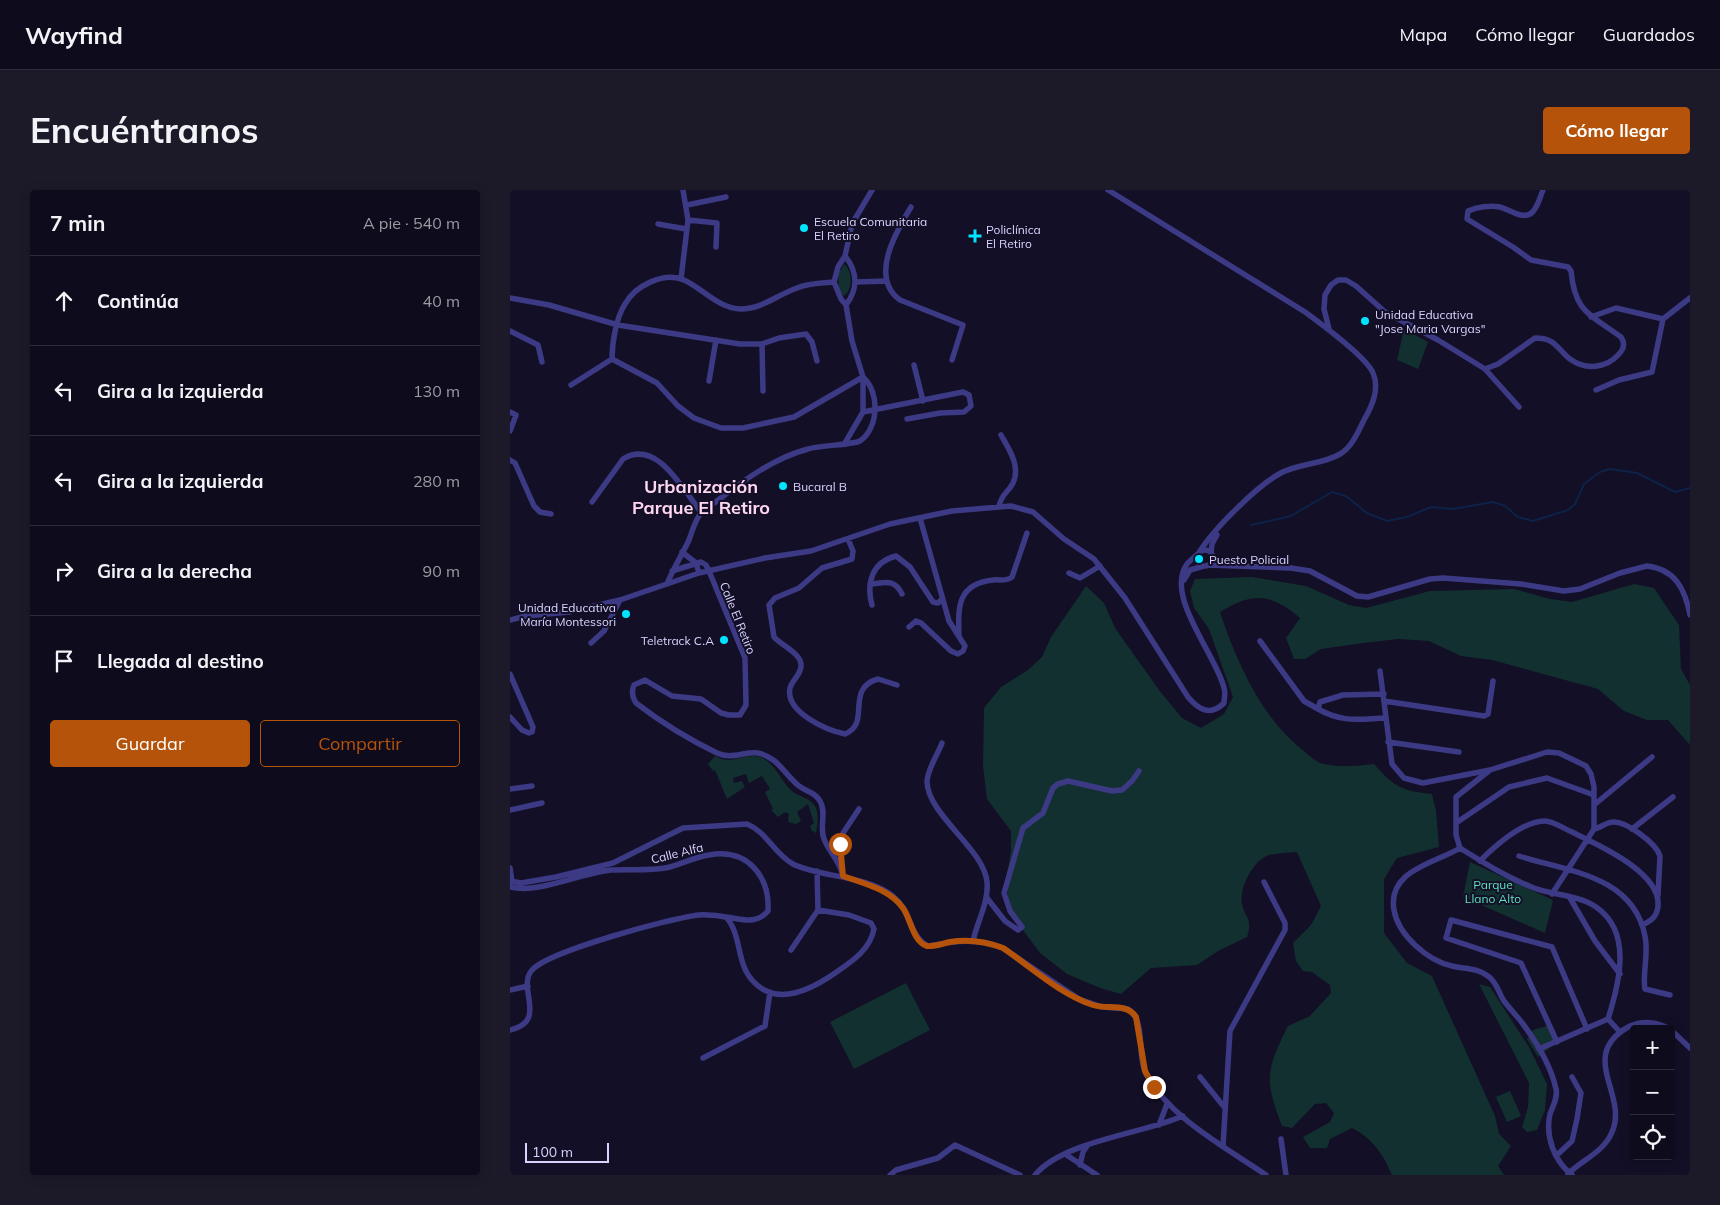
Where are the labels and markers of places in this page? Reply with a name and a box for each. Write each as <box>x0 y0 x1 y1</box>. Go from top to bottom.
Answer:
place label: Escuela Comunitaria El Retiro <box>814 214 927 243</box>
marker: Escuela Comunitaria El Retiro <box>798 222 810 234</box>
place label: Policlínica El Retiro <box>986 222 1041 251</box>
marker: Policlínica El Retiro <box>968 229 982 243</box>
place label: Unidad Educativa "Jose Maria Vargas" <box>1375 307 1485 336</box>
marker: Unidad Educativa "Jose Maria Vargas" <box>1359 315 1371 327</box>
place label: Bucaral B <box>793 479 847 494</box>
marker: Bucaral B <box>777 480 789 492</box>
place label: Puesto Policial <box>1209 552 1289 567</box>
marker: Puesto Policial <box>1193 553 1205 565</box>
place label: Unidad Educativa María Montessori <box>518 600 616 629</box>
marker: Unidad Educativa María Montessori <box>620 608 632 620</box>
place label: Teletrack C.A <box>641 633 714 648</box>
marker: Teletrack C.A <box>718 634 730 646</box>

